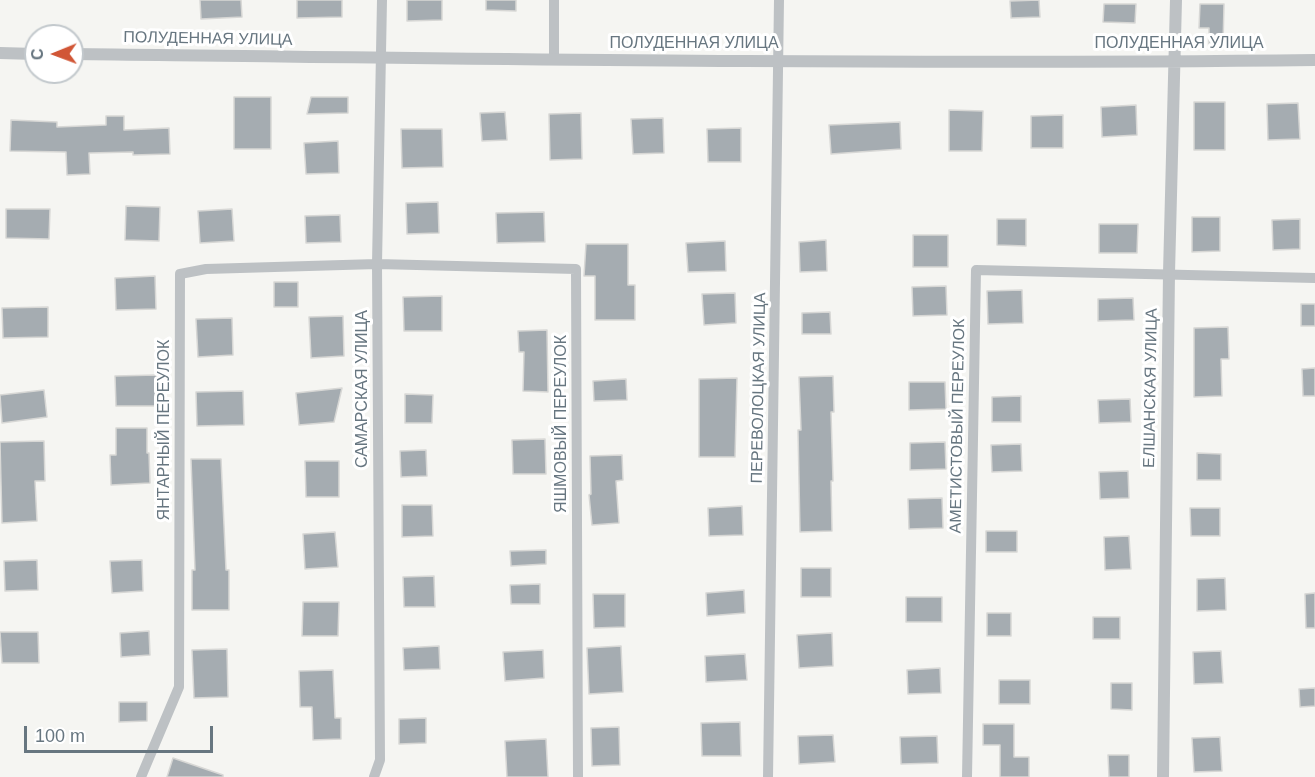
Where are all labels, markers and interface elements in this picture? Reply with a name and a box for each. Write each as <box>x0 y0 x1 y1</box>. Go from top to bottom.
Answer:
north arrow <box>24 24 84 84</box>
street label: ПОЛУДЕННАЯ УЛИЦА <box>123 28 293 50</box>
street label: ПОЛУДЕННАЯ УЛИЦА <box>609 34 779 54</box>
street label: ПОЛУДЕННАЯ УЛИЦА <box>1094 34 1264 54</box>
text: С <box>29 48 46 60</box>
street label: ПЕРЕВОЛОЦКАЯ УЛИЦА <box>748 292 770 484</box>
street label: ЕЛШАНСКАЯ УЛИЦА <box>1140 308 1162 468</box>
street label: САМАРСКАЯ УЛИЦА <box>353 310 373 468</box>
street label: АМЕТИСТОВЫЙ ПЕРЕУЛОК <box>947 319 969 533</box>
street label: ЯШМОВЫЙ ПЕРЕУЛОК <box>552 335 572 513</box>
street label: ЯНТАРНЫЙ ПЕРЕУЛОК <box>155 340 175 520</box>
scale bar <box>27 714 216 752</box>
text: 100 m <box>35 726 85 746</box>

